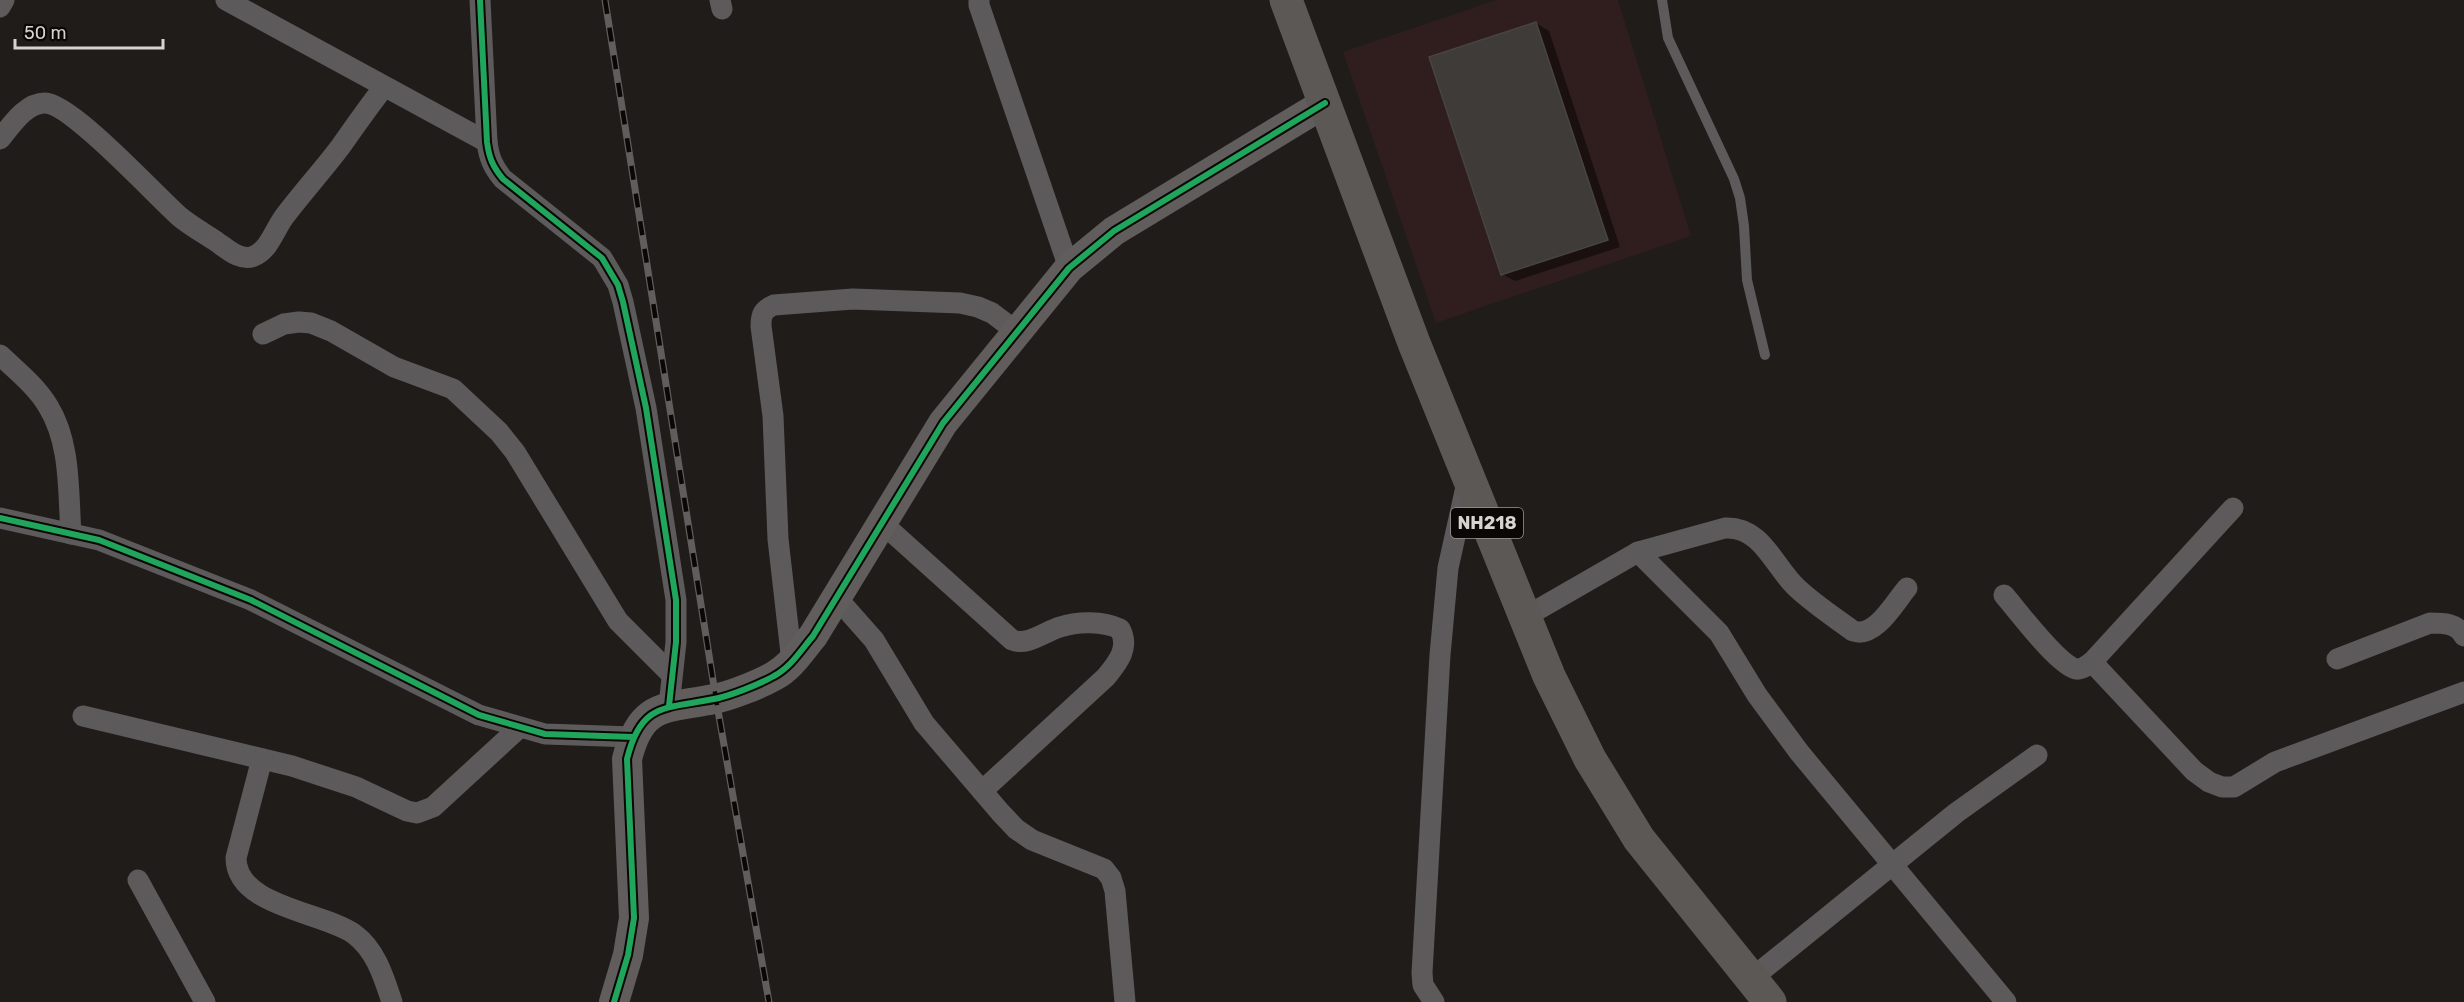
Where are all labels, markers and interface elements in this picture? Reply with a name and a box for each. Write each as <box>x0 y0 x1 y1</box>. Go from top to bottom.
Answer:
scale bar <box>15 12 164 50</box>
text: 50 m <box>24 22 67 44</box>
road number: NH218 <box>1451 508 1523 538</box>

